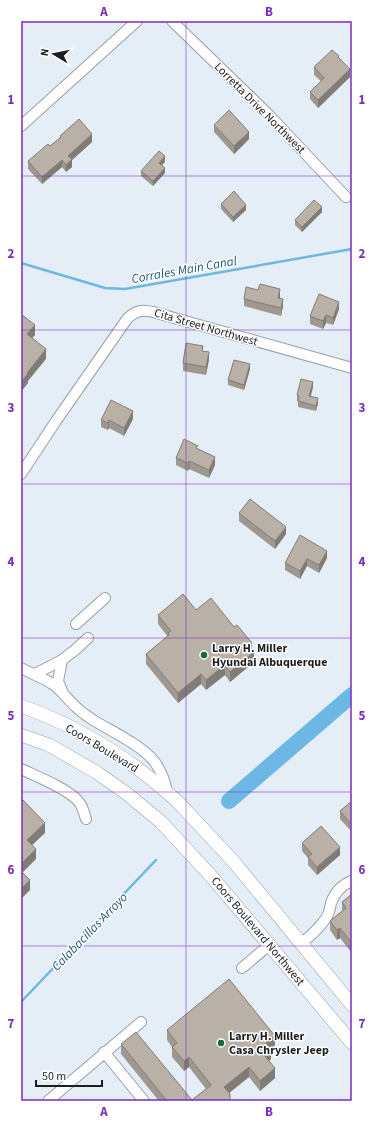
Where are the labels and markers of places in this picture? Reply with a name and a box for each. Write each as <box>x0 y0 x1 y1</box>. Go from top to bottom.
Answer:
place label: Larry H. Miller Hyundai Albuquerque <box>212 640 327 671</box>
marker: Larry H. Miller Hyundai Albuquerque <box>199 650 209 660</box>
place label: Larry H. Miller Casa Chrysler Jeep <box>229 1028 329 1059</box>
marker: Larry H. Miller Casa Chrysler Jeep <box>216 1038 226 1048</box>

